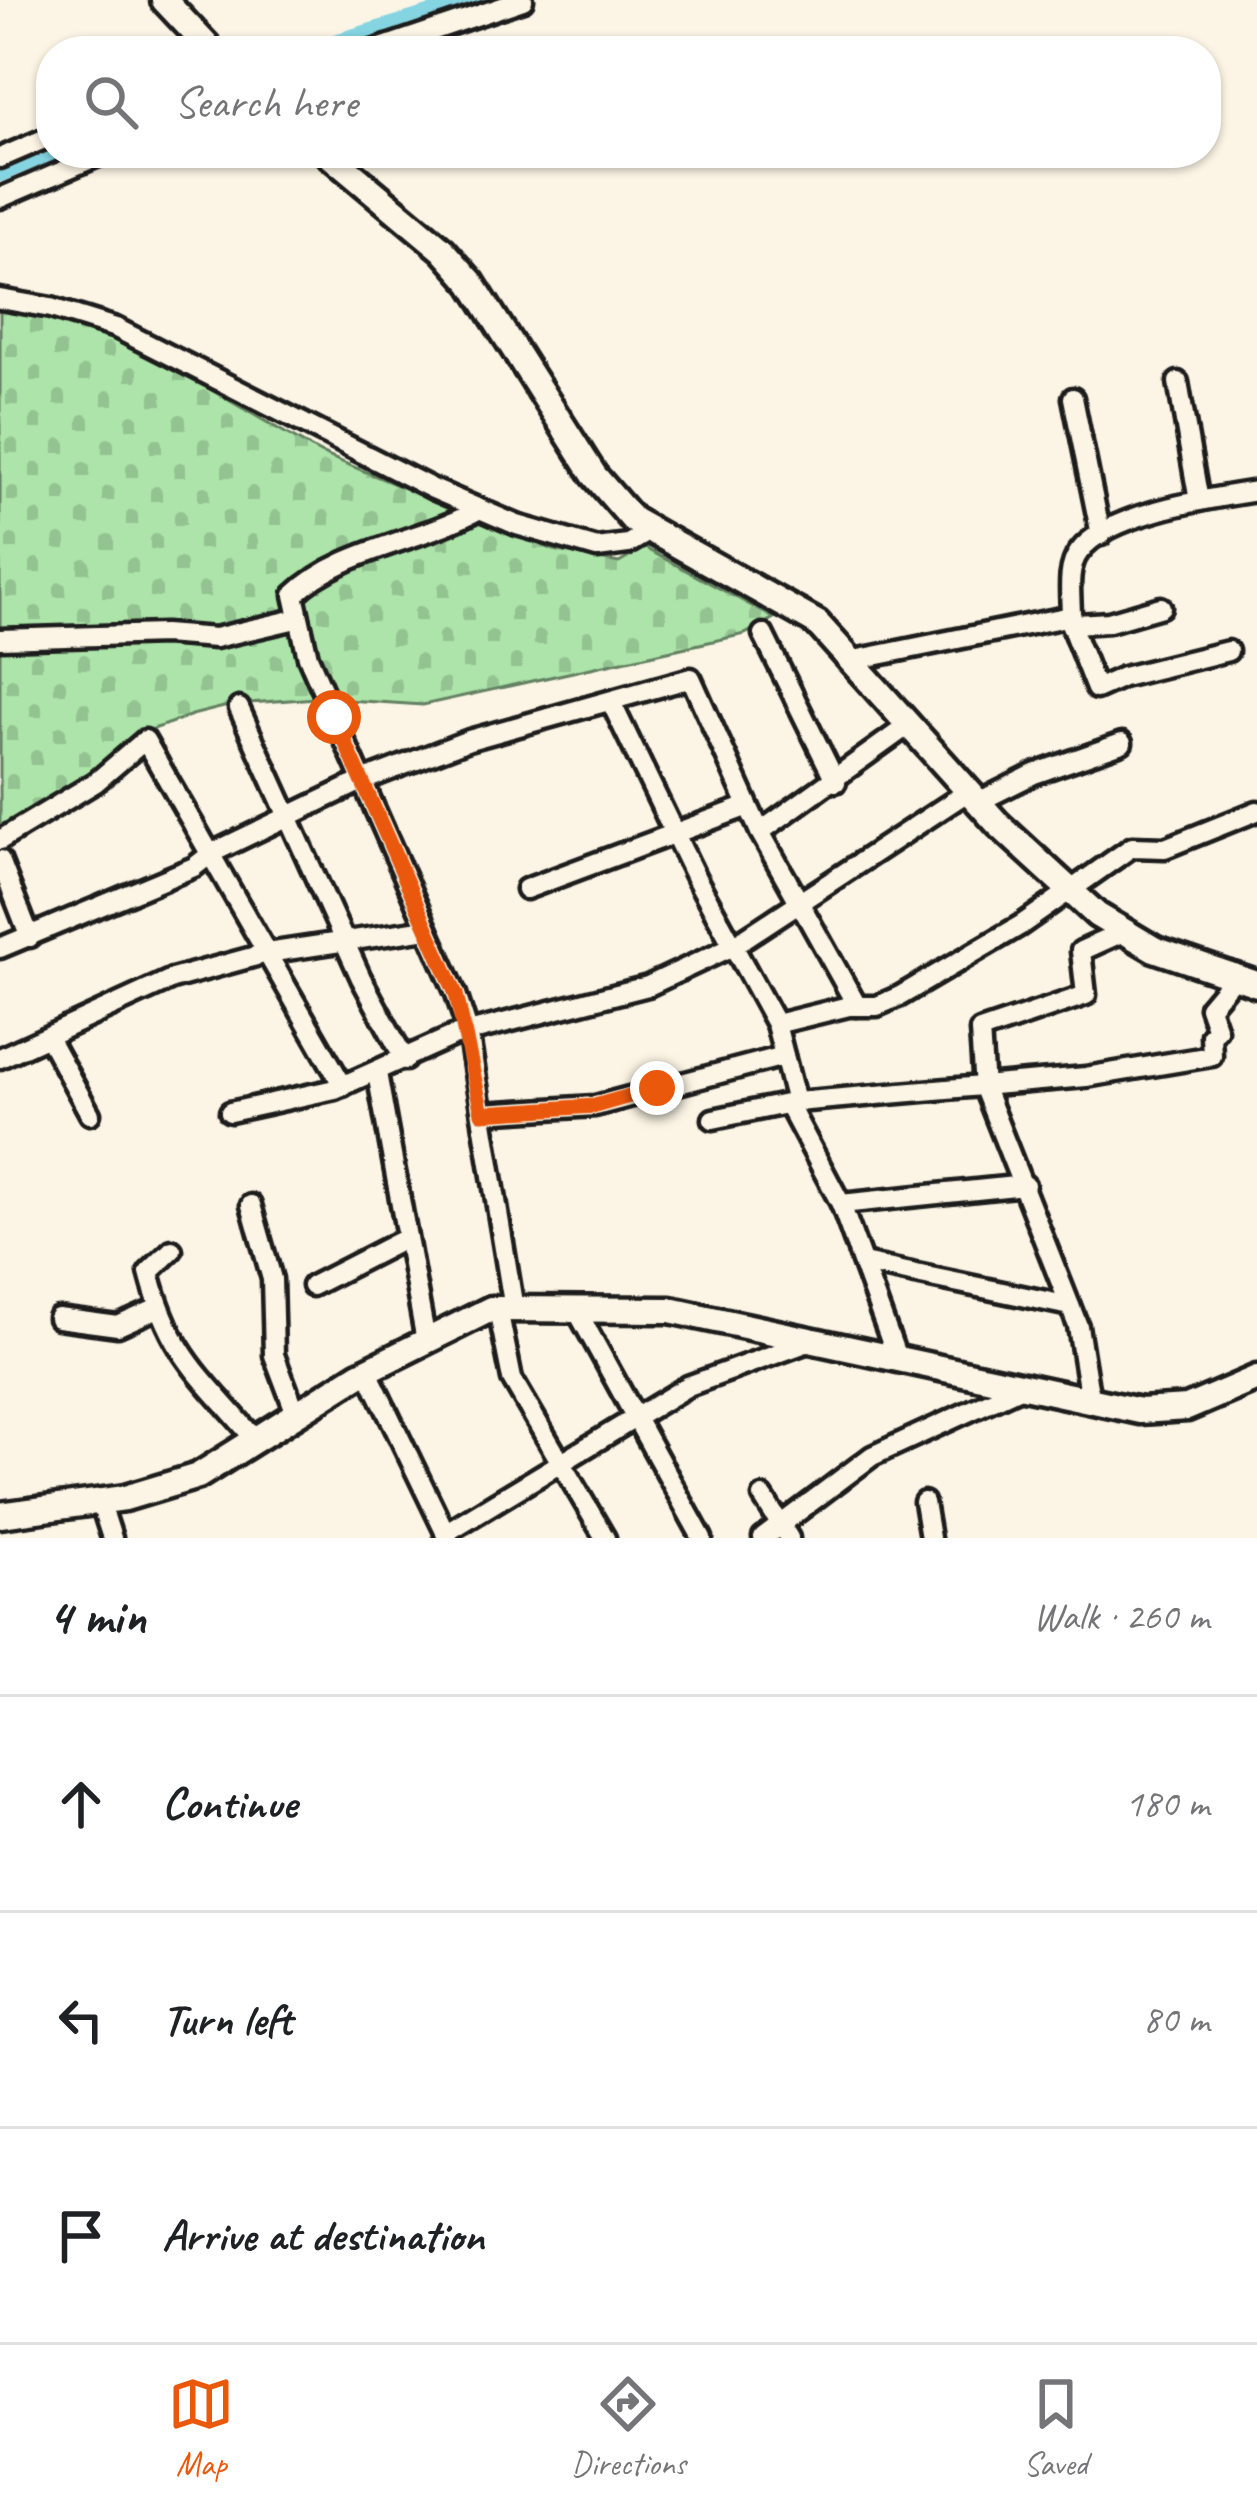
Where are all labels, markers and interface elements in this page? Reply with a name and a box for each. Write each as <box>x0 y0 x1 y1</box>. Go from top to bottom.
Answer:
search box <box>36 36 1221 168</box>
icon: search <box>78 69 144 135</box>
text: Search here <box>174 74 357 131</box>
route start <box>307 690 361 744</box>
route end <box>630 1061 684 1115</box>
text: 4 min <box>48 1584 146 1648</box>
text: Walk · 260 m <box>1033 1592 1209 1641</box>
icon: ahead <box>48 1771 114 1837</box>
text: Continue <box>162 1775 296 1832</box>
text: 180 m <box>1125 1779 1209 1828</box>
icon: left <box>48 1987 114 2053</box>
text: Turn left <box>162 1991 292 2048</box>
text: 80 m <box>1143 1995 1209 2044</box>
icon: arrive <box>48 2203 114 2269</box>
text: Arrive at destination <box>162 2207 484 2264</box>
tab: Map <box>168 2371 234 2485</box>
tab: Directions <box>571 2371 686 2485</box>
tab: Saved <box>1023 2371 1089 2485</box>

